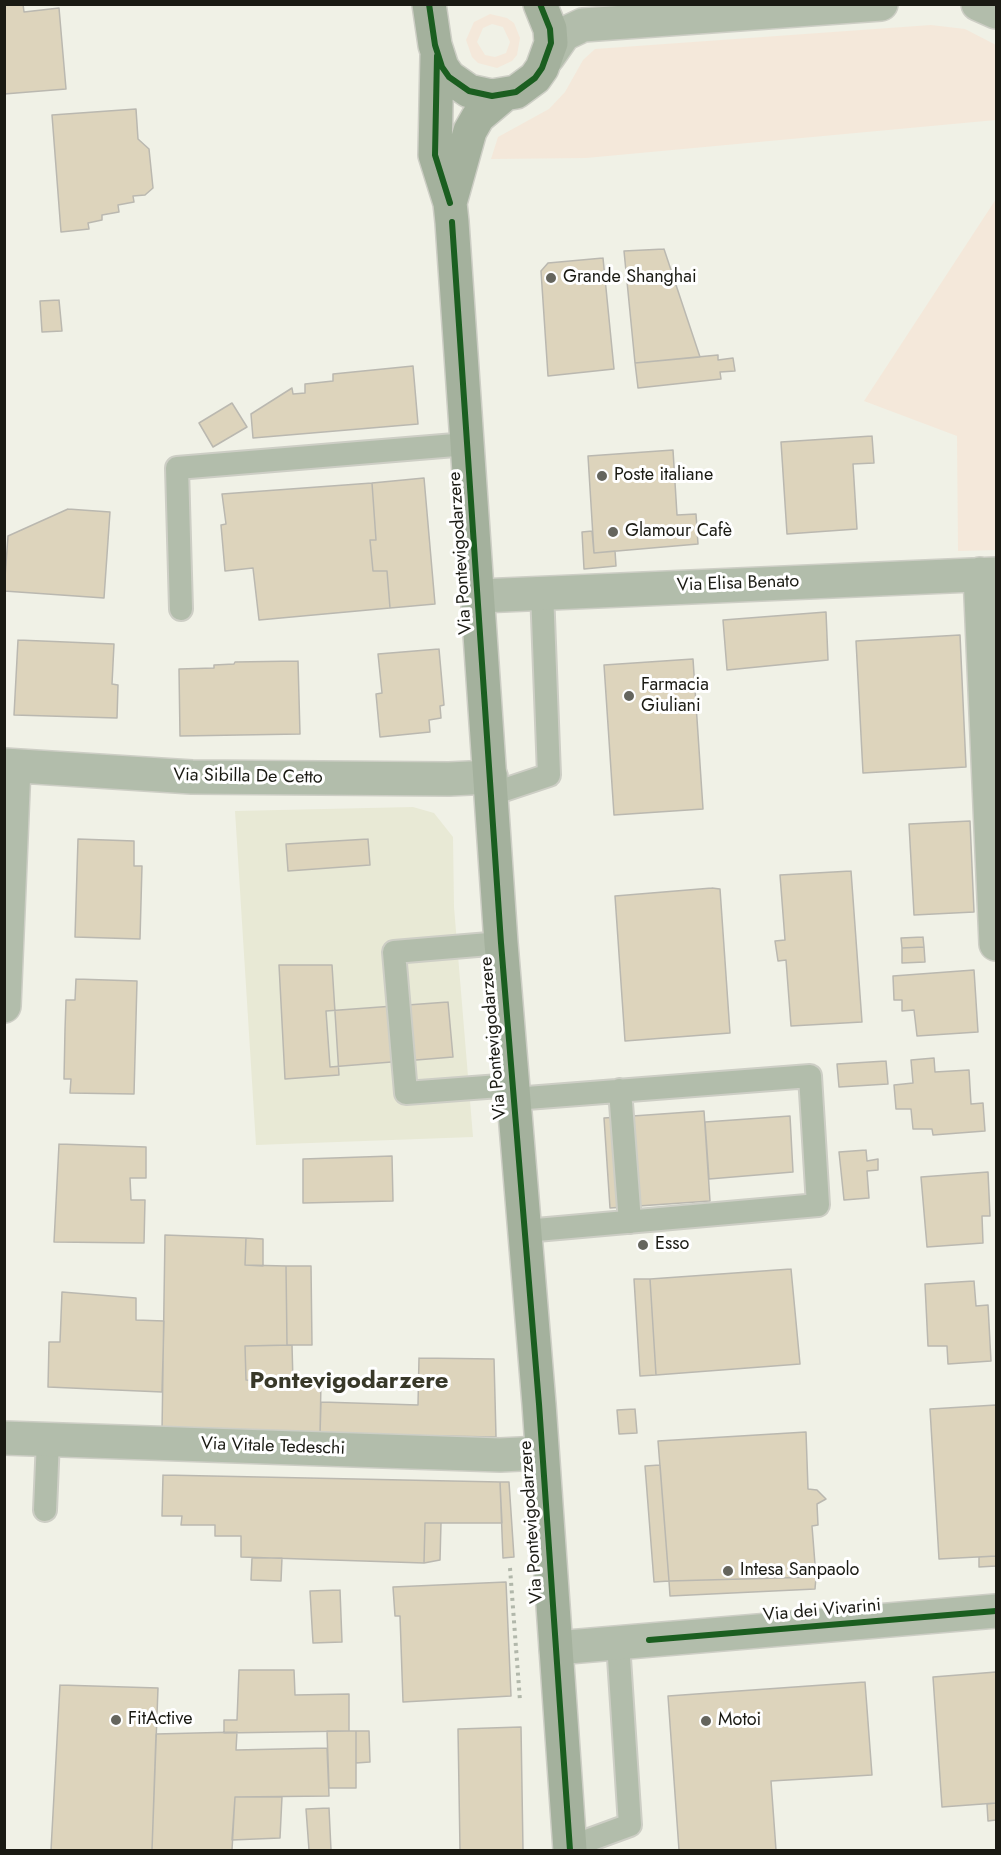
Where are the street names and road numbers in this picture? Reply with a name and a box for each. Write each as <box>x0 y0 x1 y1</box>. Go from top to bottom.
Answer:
street label: Via Pontevigodarzere <box>445 471 477 635</box>
street label: Via Elisa Benato <box>677 571 799 597</box>
street label: Via Sibilla De Cetto <box>173 765 323 789</box>
street label: Via Pontevigodarzere <box>476 956 512 1120</box>
street label: Via Vitale Tedeschi <box>201 1434 345 1460</box>
street label: Via Pontevigodarzere <box>516 1440 548 1604</box>
street label: Via dei Vivarini <box>762 1595 882 1627</box>

